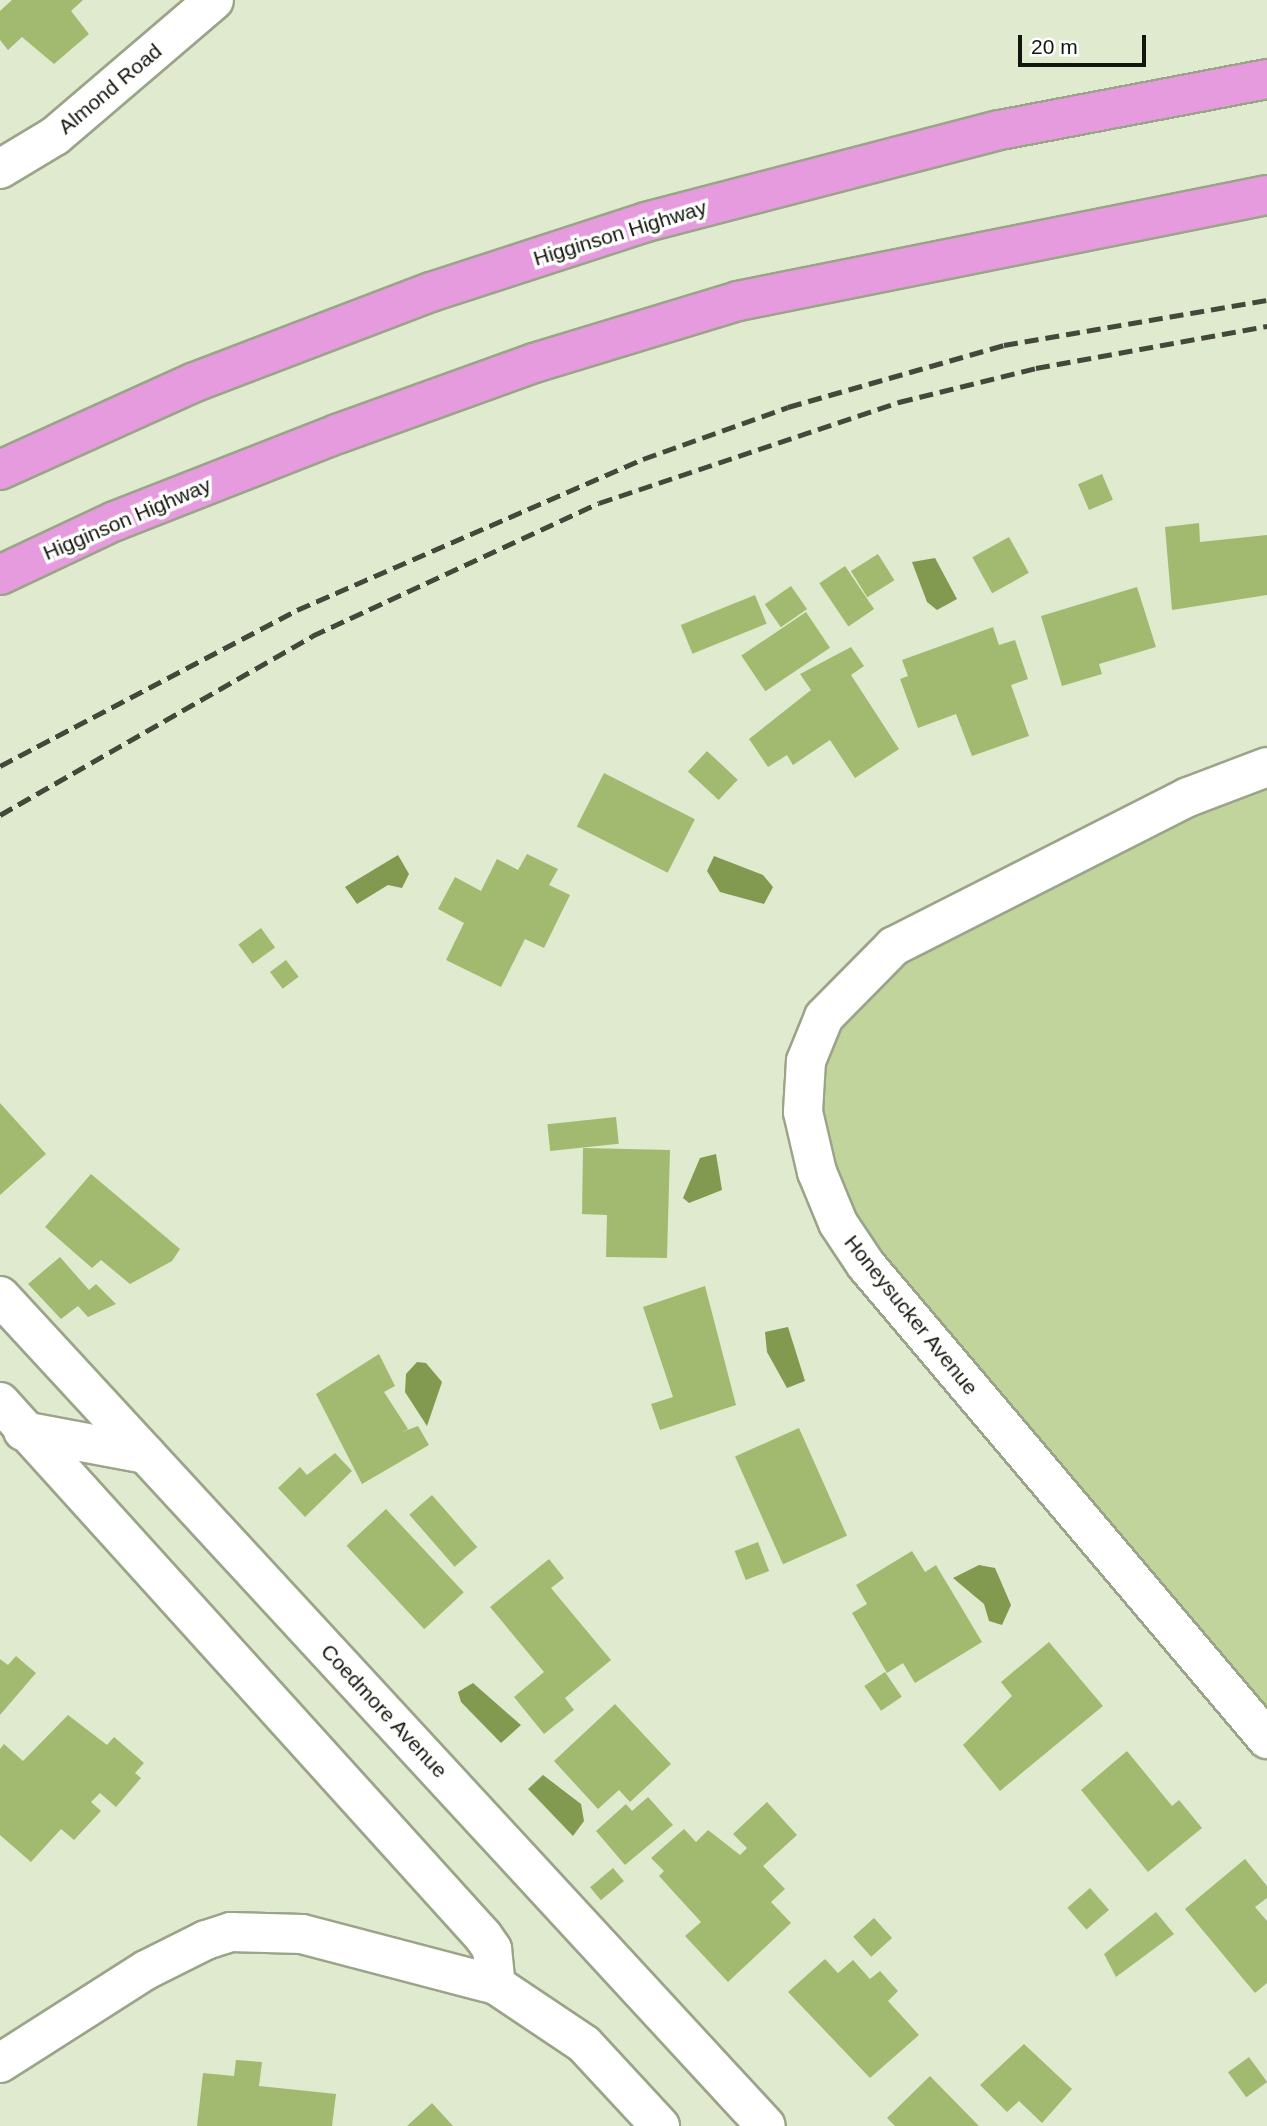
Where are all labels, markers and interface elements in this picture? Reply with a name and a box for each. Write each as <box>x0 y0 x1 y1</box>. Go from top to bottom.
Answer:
scale bar <box>1022 21 1150 65</box>
text: 20 m <box>1031 35 1078 58</box>
street label: Almond Road <box>53 38 167 140</box>
street label: Higginson Highway <box>530 195 710 271</box>
street label: Higginson Highway <box>39 472 215 566</box>
street label: Honeysucker Avenue <box>839 1230 983 1400</box>
street label: Coedmore Avenue <box>315 1639 453 1783</box>

